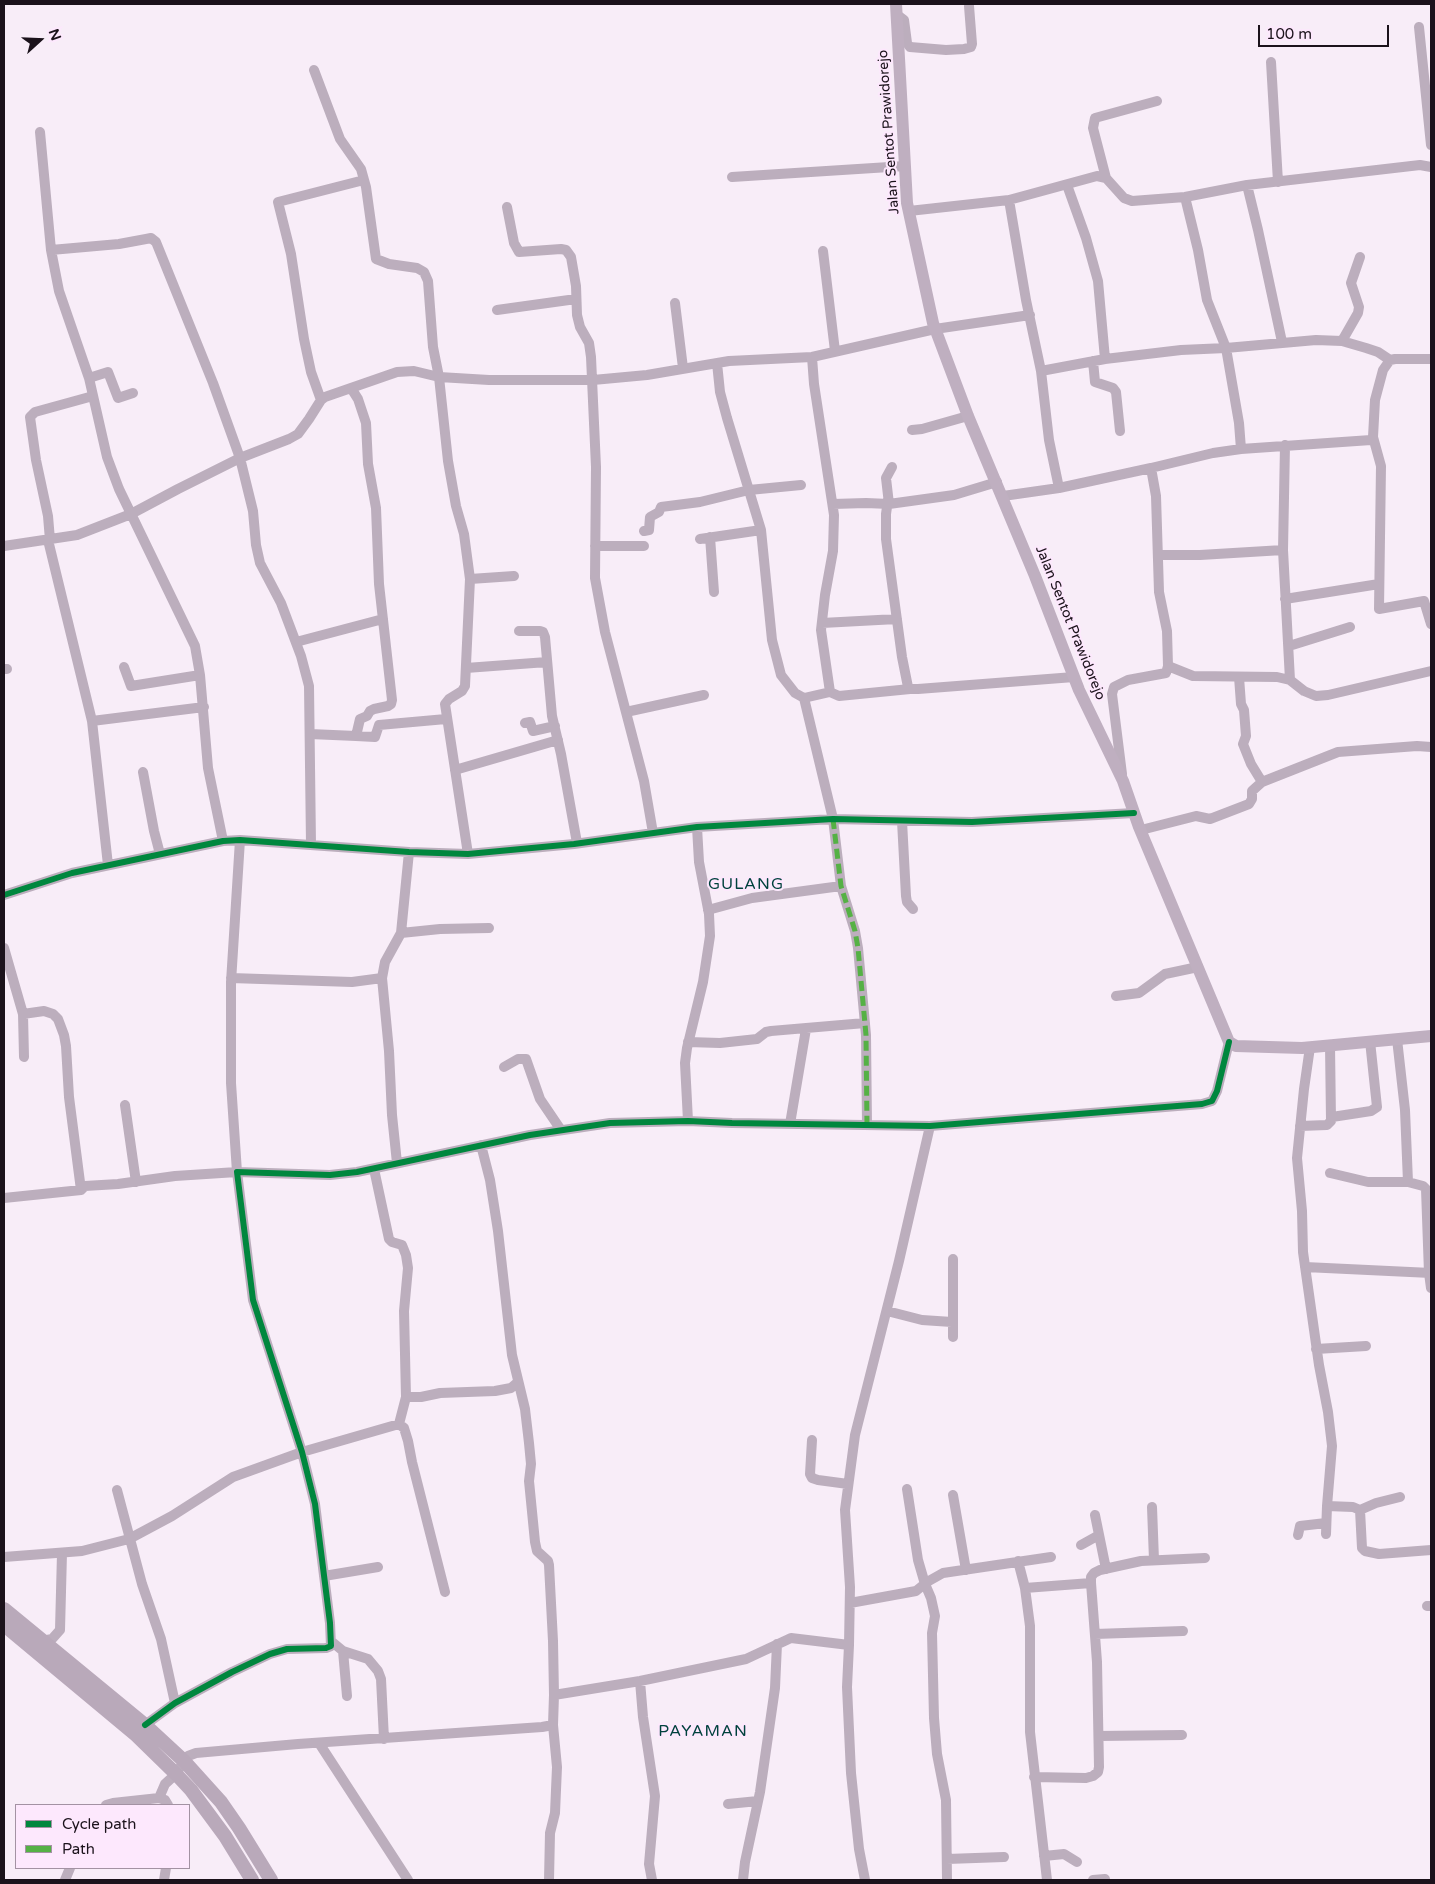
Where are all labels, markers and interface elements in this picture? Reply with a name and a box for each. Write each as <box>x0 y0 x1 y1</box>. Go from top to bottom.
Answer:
north arrow <box>15 15 65 65</box>
scale bar <box>1260 15 1391 47</box>
text: 100 m <box>1266 25 1312 43</box>
text: N <box>45 27 64 43</box>
street label: Jalan Sentot Prawidorejo <box>875 49 903 215</box>
street label: Jalan Sentot Prawidorejo <box>1031 543 1109 703</box>
district label: GULANG <box>707 875 785 895</box>
district label: PAYAMAN <box>657 1722 749 1742</box>
legend <box>15 1804 190 1869</box>
text: Cycle path <box>62 1815 136 1833</box>
text: Path <box>62 1840 95 1858</box>

